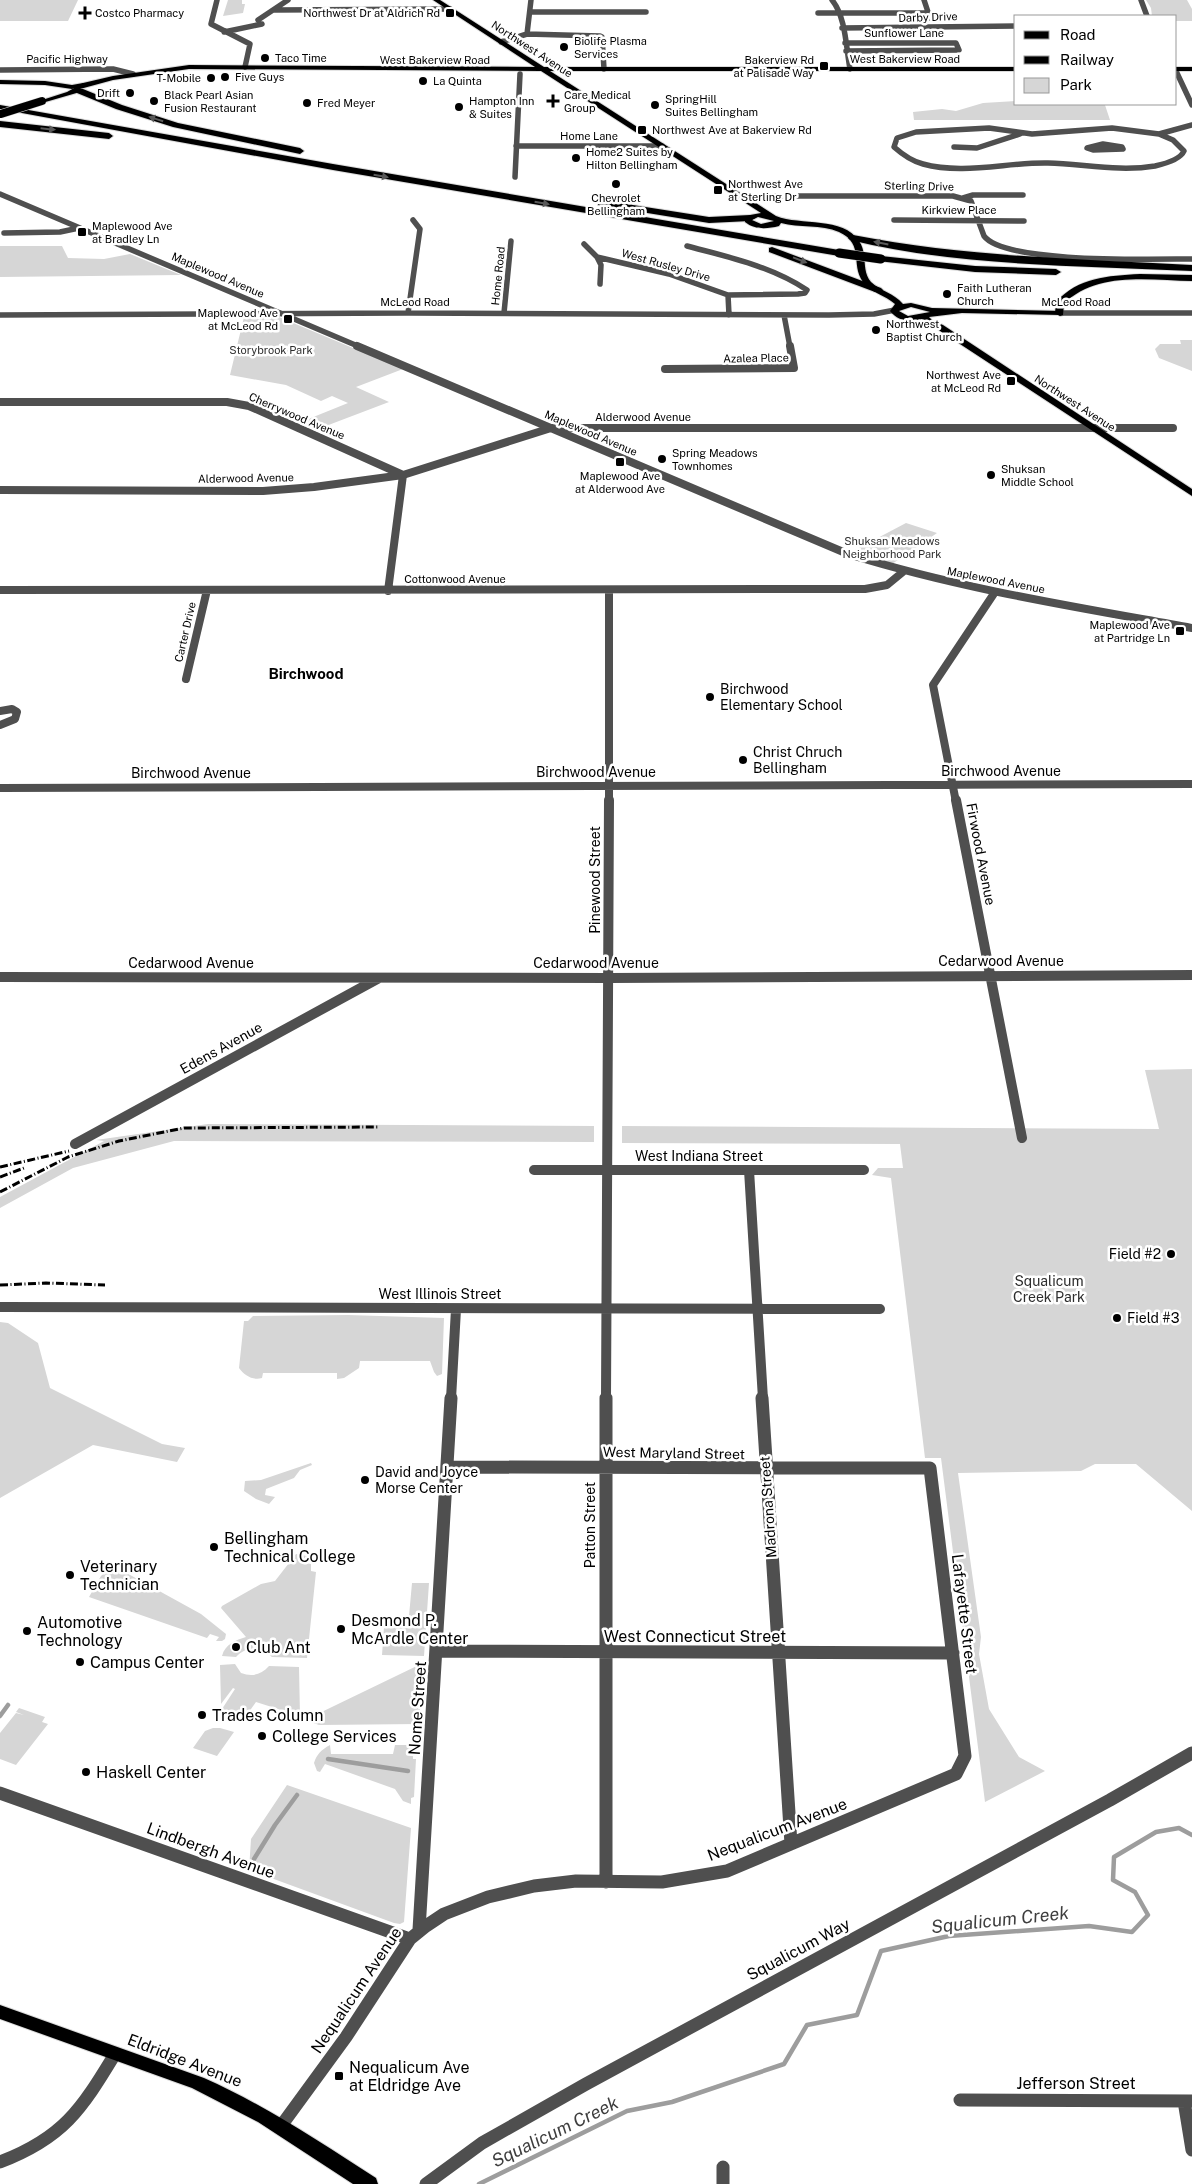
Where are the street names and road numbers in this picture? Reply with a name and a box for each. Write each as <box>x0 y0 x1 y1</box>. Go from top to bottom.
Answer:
street label: Darby Drive <box>898 10 958 24</box>
street label: Northwest Avenue <box>489 18 575 80</box>
street label: Sunflower Lane <box>864 27 944 39</box>
street label: Pacific Highway <box>26 53 108 65</box>
street label: West Bakerview Road <box>850 53 960 65</box>
street label: West Bakerview Road <box>380 54 490 66</box>
street label: Home Lane <box>560 130 618 142</box>
street label: Sterling Drive <box>884 179 954 193</box>
street label: Kirkview Place <box>921 204 997 216</box>
street label: Home Road <box>489 246 507 306</box>
street label: West Rusley Drive <box>620 247 712 283</box>
street label: Maplewood Avenue <box>170 250 266 300</box>
street label: McLeod Road <box>380 296 450 308</box>
street label: McLeod Road <box>1041 296 1111 308</box>
street label: Azalea Place <box>723 351 789 365</box>
street label: Northwest Avenue <box>1032 372 1118 434</box>
street label: Cherrywood Avenue <box>247 390 347 442</box>
street label: Maplewood Avenue <box>543 408 639 458</box>
street label: Alderwood Avenue <box>595 411 691 423</box>
street label: Alderwood Avenue <box>198 471 294 485</box>
street label: Maplewood Avenue <box>946 565 1046 595</box>
street label: Cottonwood Avenue <box>404 573 506 585</box>
street label: Carter Drive <box>172 601 198 663</box>
street label: Birchwood Avenue <box>941 763 1061 779</box>
street label: Birchwood Avenue <box>536 764 656 780</box>
street label: Birchwood Avenue <box>131 765 251 781</box>
street label: Firwood Avenue <box>963 801 999 907</box>
street label: Pinewood Street <box>587 826 603 934</box>
street label: Cedarwood Avenue <box>938 953 1064 969</box>
street label: Cedarwood Avenue <box>128 955 254 971</box>
street label: Cedarwood Avenue <box>533 955 659 971</box>
street label: Edens Avenue <box>177 1019 265 1077</box>
street label: West Indiana Street <box>635 1148 763 1164</box>
street label: West Illinois Street <box>379 1286 501 1302</box>
street label: West Maryland Street <box>603 1444 745 1462</box>
street label: Madrona Street <box>756 1456 780 1558</box>
street label: Patton Street <box>582 1482 598 1568</box>
street label: Lafayette Street <box>948 1553 981 1675</box>
street label: West Connecticut Street <box>604 1627 786 1646</box>
street label: Nome Street <box>405 1660 430 1756</box>
street label: Nequalicum Avenue <box>705 1794 850 1865</box>
street label: Lindbergh Avenue <box>144 1818 277 1882</box>
street label: Squalicum Way <box>743 1914 854 1985</box>
street label: Nequalicum Avenue <box>307 1924 406 2057</box>
street label: Eldridge Avenue <box>125 2030 245 2091</box>
street label: Jefferson Street <box>1016 2074 1136 2093</box>

